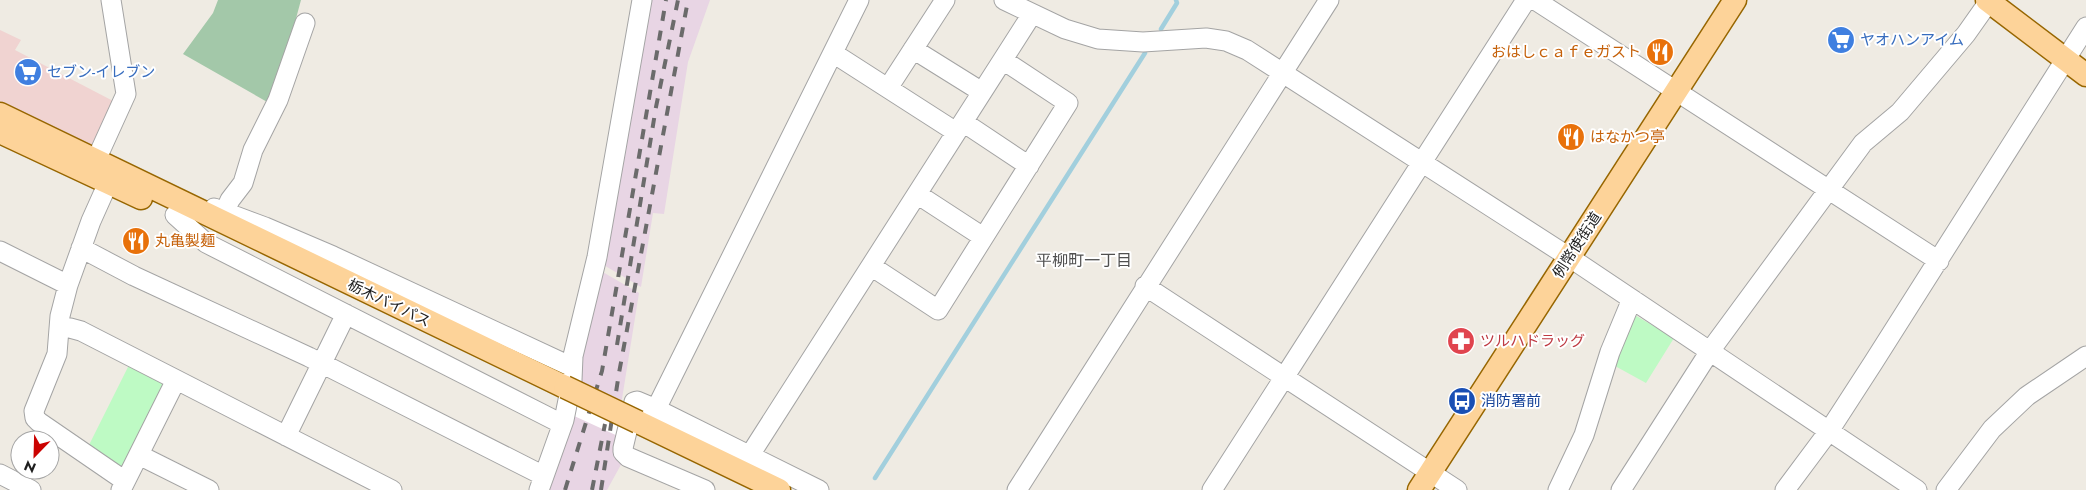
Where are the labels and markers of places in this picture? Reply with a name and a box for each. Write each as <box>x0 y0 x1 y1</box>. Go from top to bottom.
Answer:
supermarket icon: ヤオハンアイム <box>1826 25 1856 55</box>
place label: ヤオハンアイム <box>1860 29 1964 51</box>
restaurant icon: おはしｃａｆｅガスト <box>1645 37 1675 67</box>
place label: おはしｃａｆｅガスト <box>1491 41 1641 63</box>
supermarket icon: セブン-イレブン <box>13 57 43 87</box>
place label: セブン-イレブン <box>47 61 155 83</box>
restaurant icon: はなかつ亭 <box>1556 122 1586 152</box>
place label: はなかつ亭 <box>1590 126 1665 148</box>
restaurant icon: 丸亀製麺 <box>121 226 151 256</box>
place label: 丸亀製麺 <box>155 230 215 252</box>
pharmacy icon: ツルハドラッグ <box>1446 326 1476 356</box>
place label: ツルハドラッグ <box>1480 330 1585 352</box>
bus stop icon: 消防署前 <box>1447 386 1477 416</box>
place label: 消防署前 <box>1481 390 1541 412</box>

